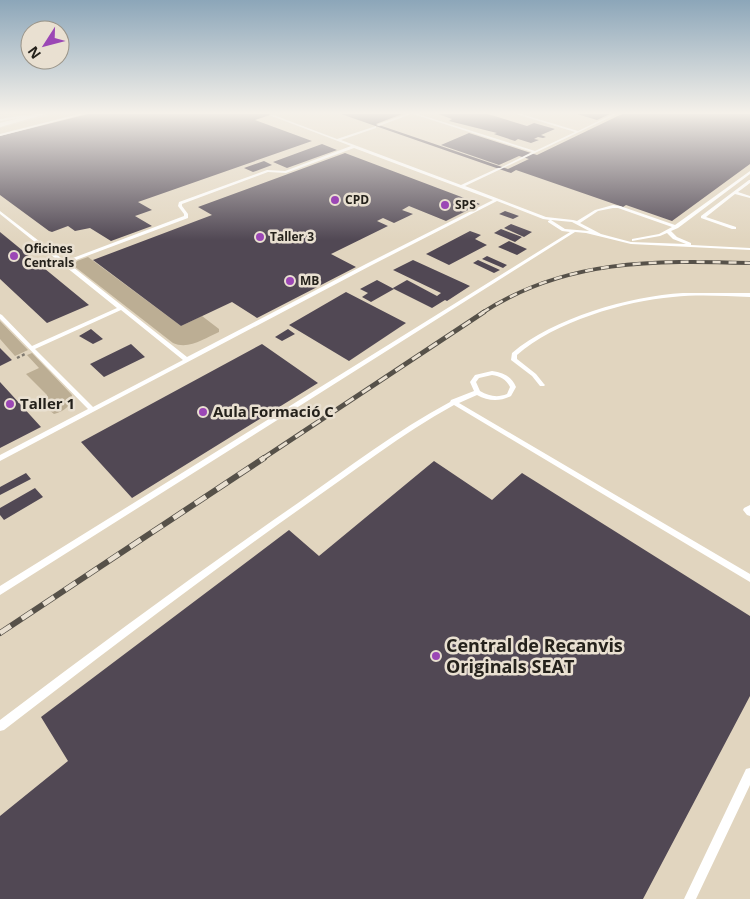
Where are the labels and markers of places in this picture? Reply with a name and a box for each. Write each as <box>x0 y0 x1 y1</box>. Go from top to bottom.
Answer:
place label: CPD <box>345 191 369 208</box>
marker: CPD <box>329 194 341 206</box>
place label: SPS <box>455 196 476 213</box>
marker: SPS <box>439 199 451 211</box>
place label: Taller 3 <box>270 228 314 245</box>
marker: Taller 3 <box>254 231 266 243</box>
place label: Oficines Centrals <box>24 240 74 271</box>
marker: Oficines Centrals <box>8 250 20 262</box>
place label: MB <box>300 272 319 289</box>
marker: MB <box>284 275 296 287</box>
place label: Taller 1 <box>20 393 75 413</box>
marker: Taller 1 <box>4 398 16 410</box>
place label: Aula Formació C <box>213 401 334 421</box>
marker: Aula Formació C <box>197 406 209 418</box>
place label: Central de Recanvis Originals SEAT <box>446 633 623 678</box>
marker: Central de Recanvis Originals SEAT <box>430 650 442 662</box>

